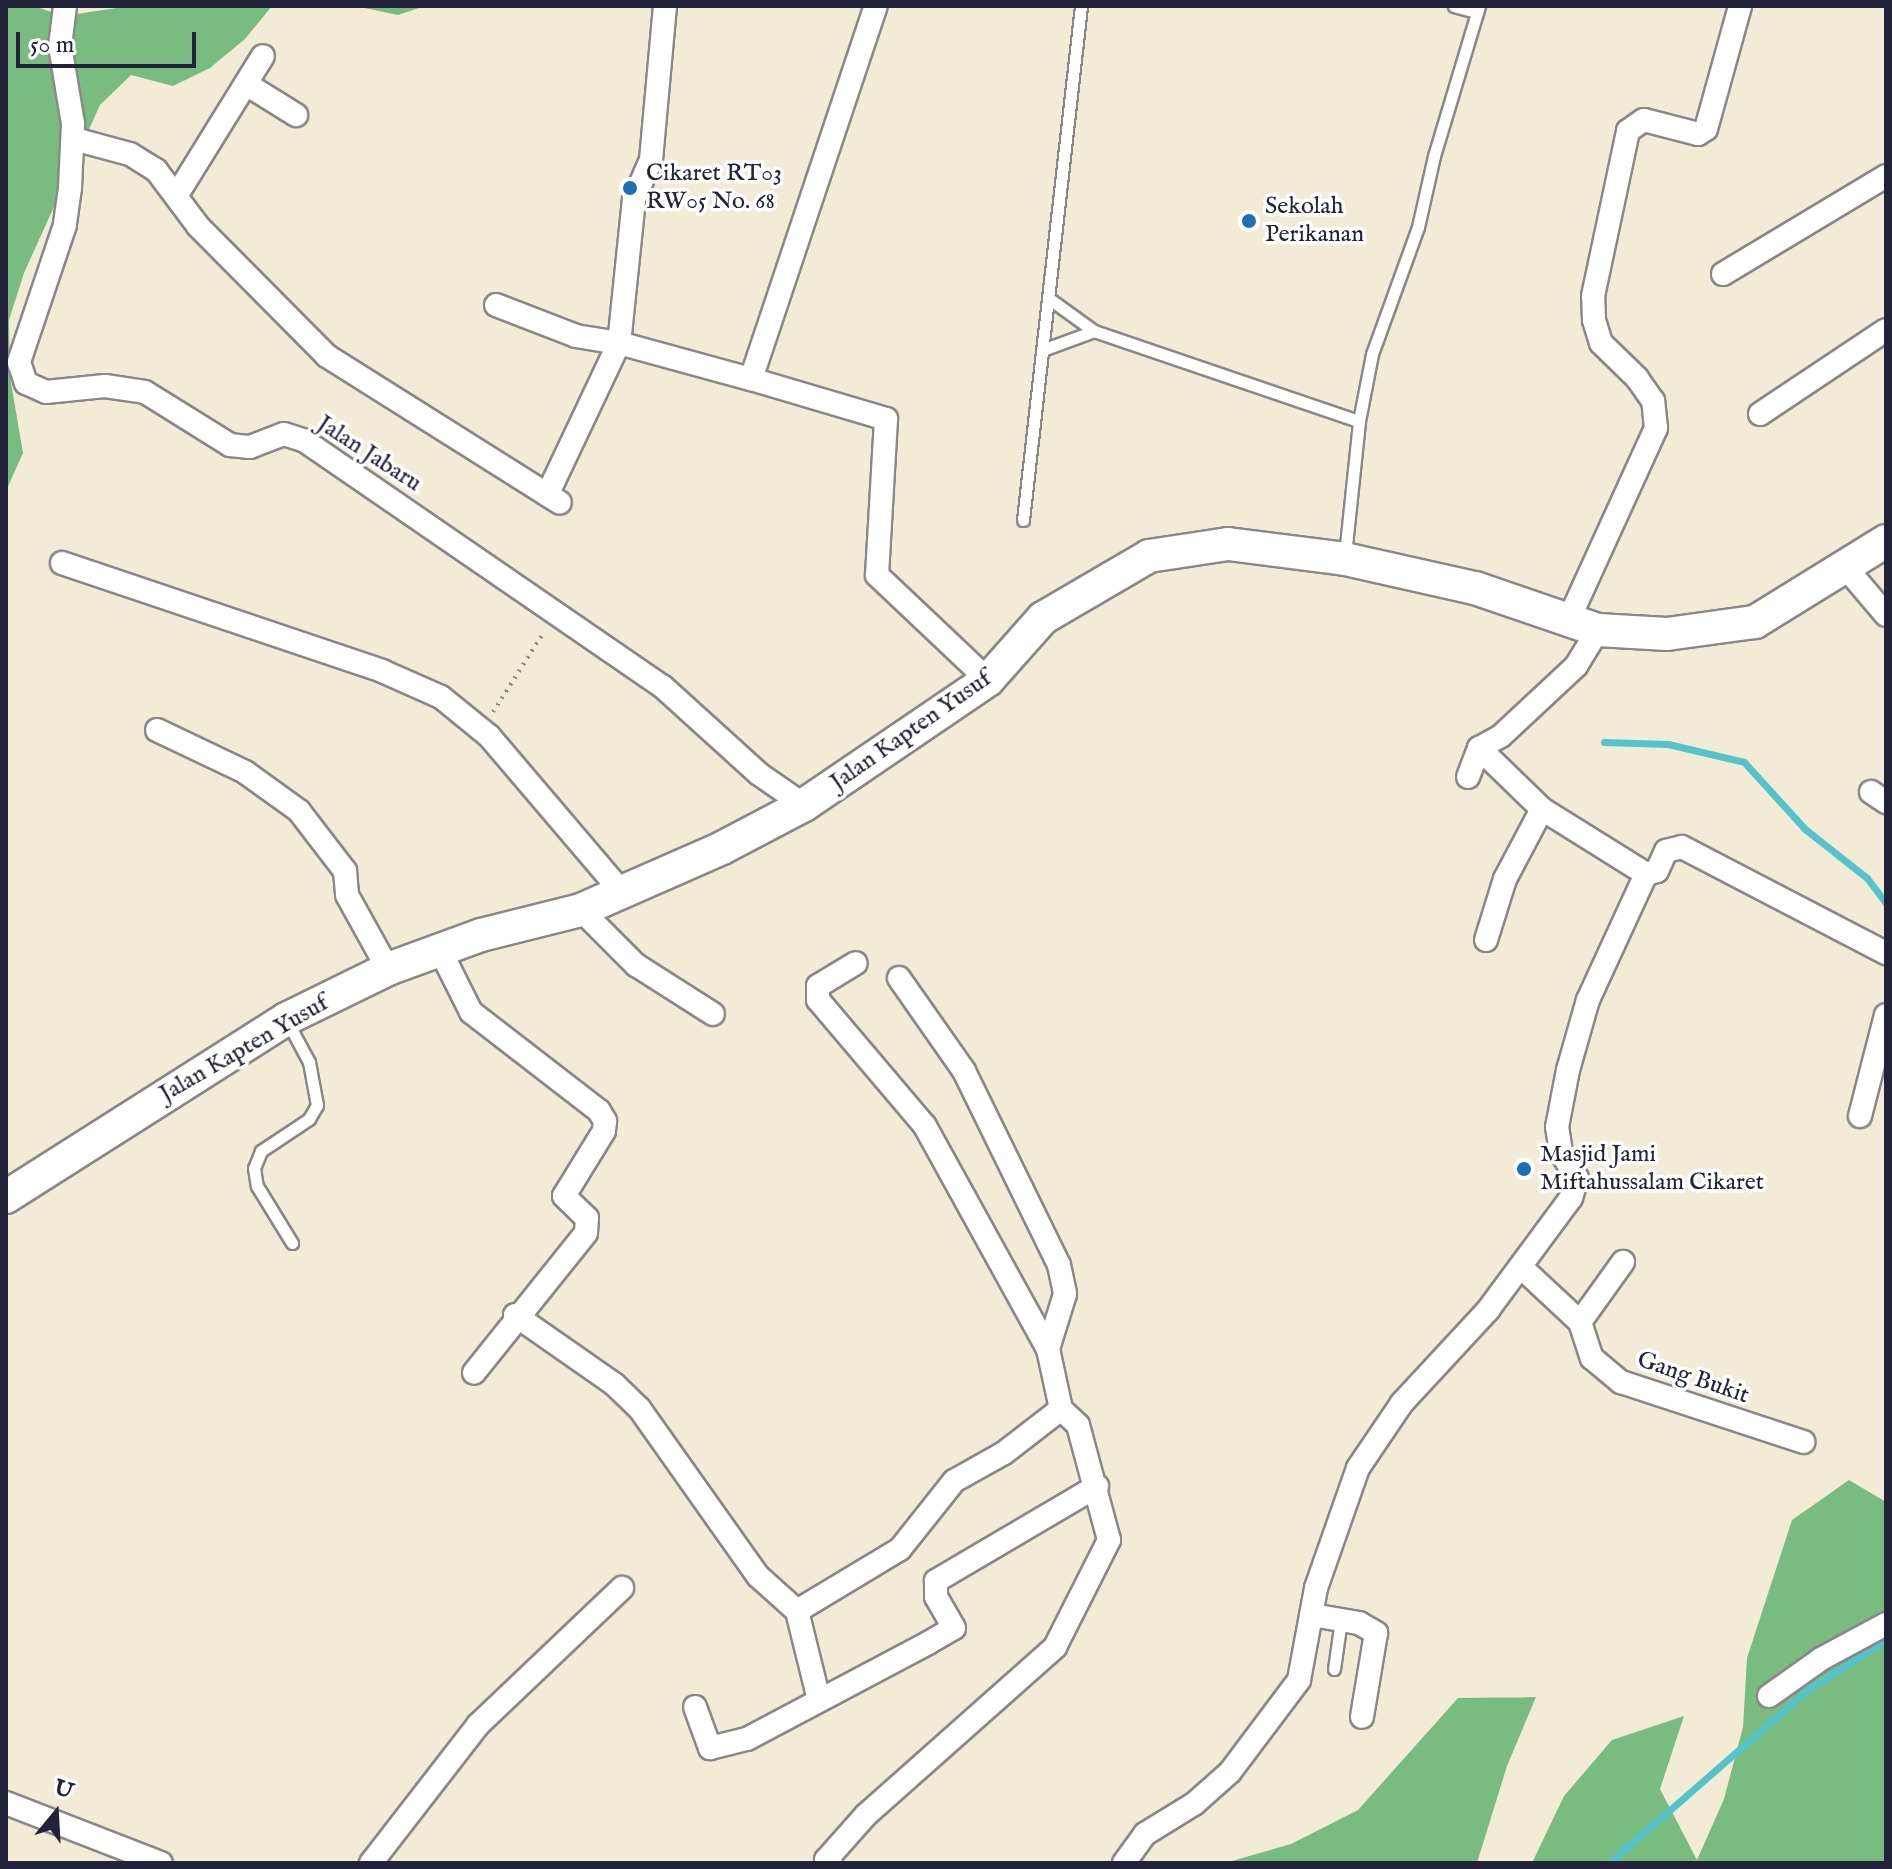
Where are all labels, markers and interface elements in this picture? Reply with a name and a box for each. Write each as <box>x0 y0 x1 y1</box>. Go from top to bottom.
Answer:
scale bar <box>20 16 200 66</box>
text: 50 m <box>30 30 74 61</box>
place label: Cikaret RT03 RW05 No. 68 <box>646 160 782 216</box>
marker: Cikaret RT03 RW05 No. 68 <box>621 179 639 197</box>
place label: Sekolah Perikanan <box>1265 193 1364 249</box>
marker: Sekolah Perikanan <box>1240 212 1258 230</box>
street label: Jalan Jabaru <box>311 410 427 498</box>
street label: Jalan Kapten Yusuf <box>825 665 997 797</box>
street label: Jalan Kapten Yusuf <box>155 989 333 1109</box>
place label: Masjid Jami Miftahussalam Cikaret <box>1540 1141 1764 1197</box>
marker: Masjid Jami Miftahussalam Cikaret <box>1515 1160 1533 1178</box>
street label: Gang Bukit <box>1633 1345 1753 1411</box>
north arrow <box>16 1773 96 1853</box>
text: U <box>50 1774 77 1806</box>

